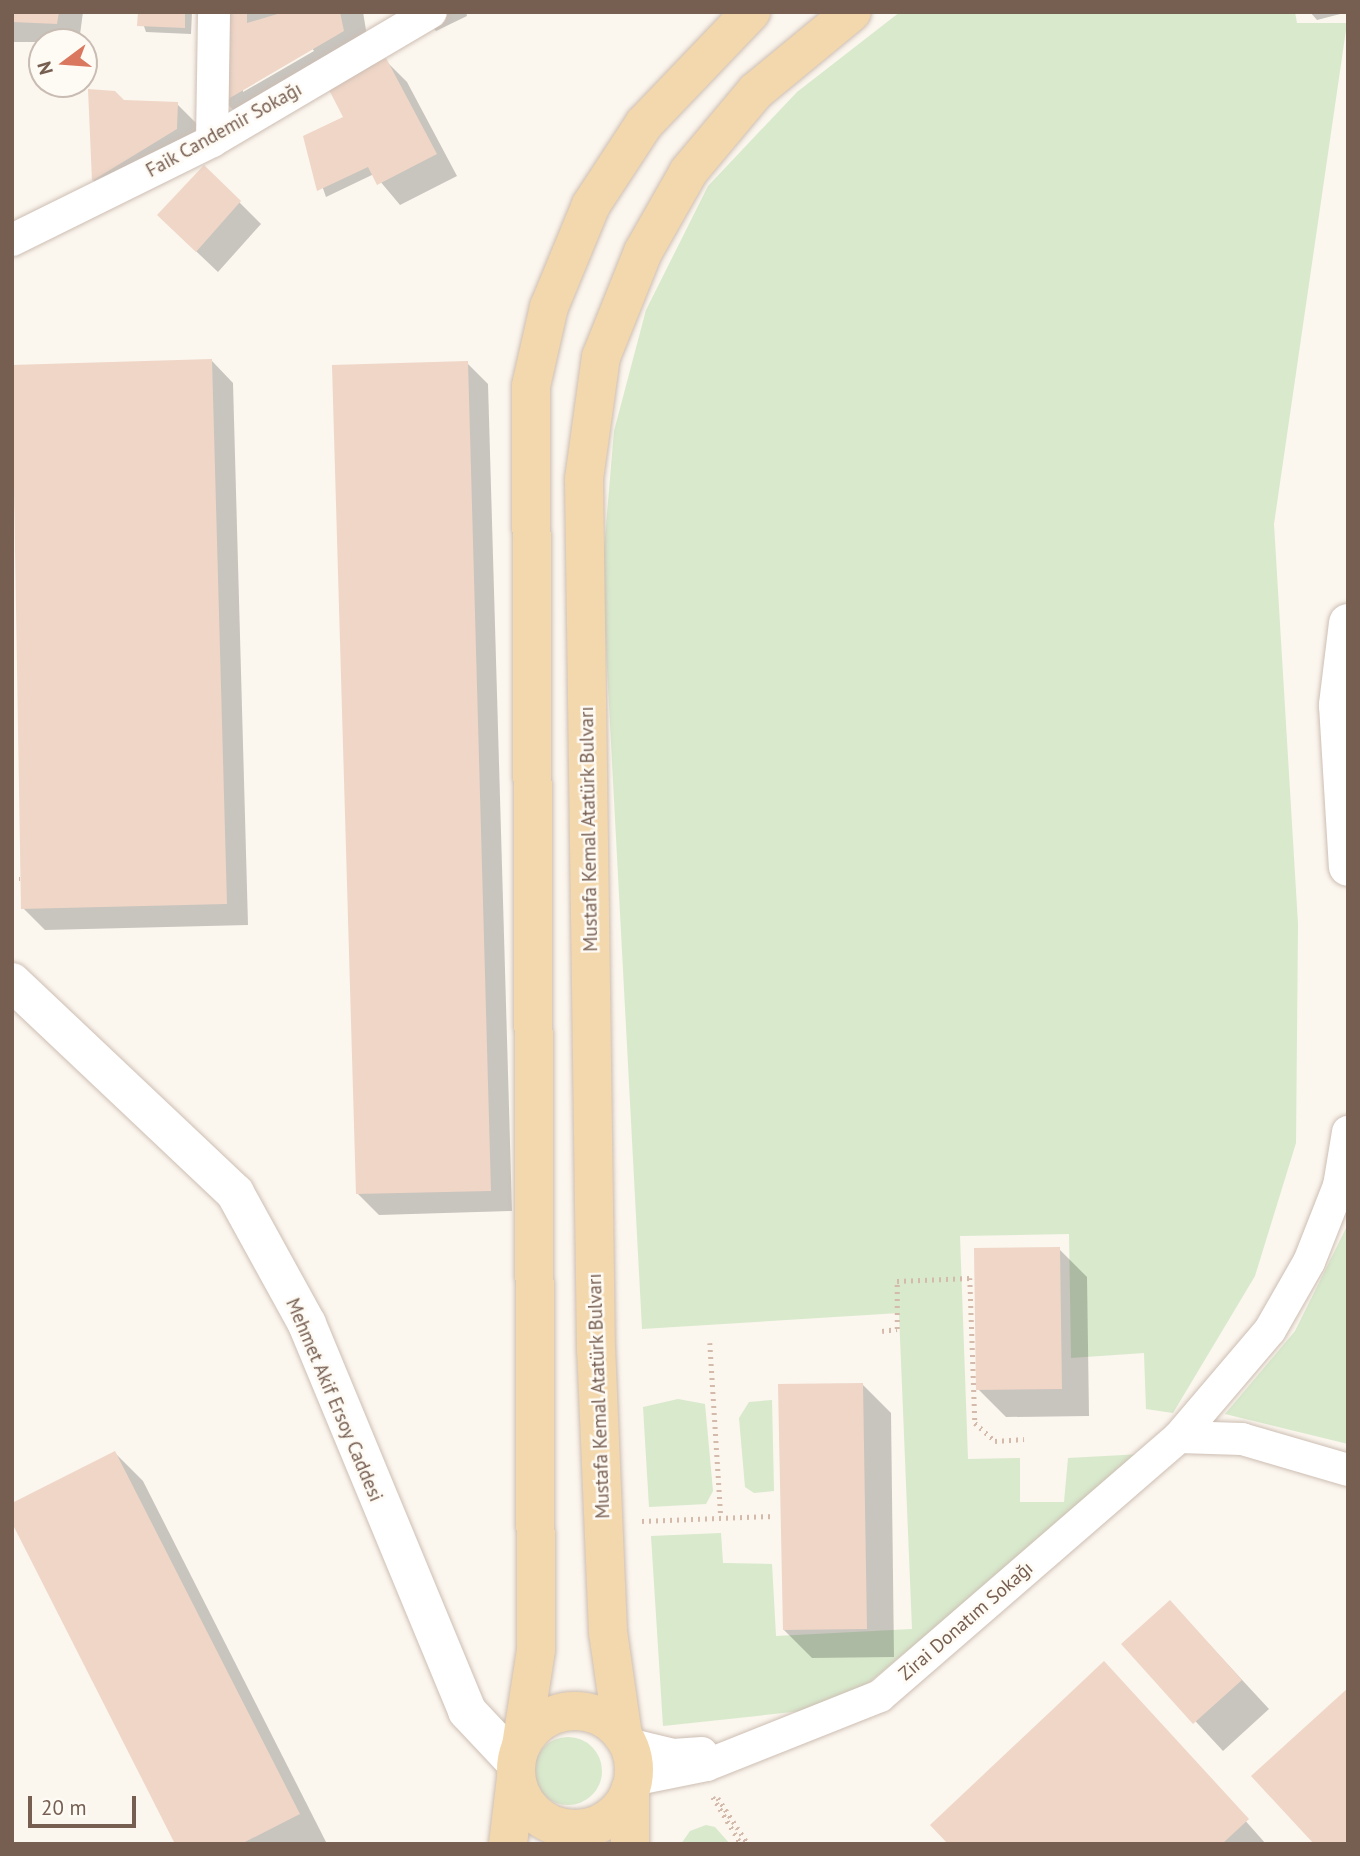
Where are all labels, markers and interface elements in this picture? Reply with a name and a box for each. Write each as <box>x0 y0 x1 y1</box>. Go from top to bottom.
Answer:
north arrow <box>28 28 98 98</box>
text: N <box>31 59 58 78</box>
street label: Faik Candemir Sokağı <box>142 78 306 182</box>
street label: Mustafa Kemal Atatürk Bulvarı <box>575 706 603 952</box>
street label: Mustafa Kemal Atatürk Bulvarı <box>583 1272 615 1520</box>
street label: Mehmet Akif Ersoy Caddesi <box>281 1294 387 1506</box>
street label: Zirai Donatım Sokağı <box>894 1557 1038 1685</box>
scale bar <box>32 1783 140 1827</box>
text: 20 m <box>41 1794 87 1821</box>

